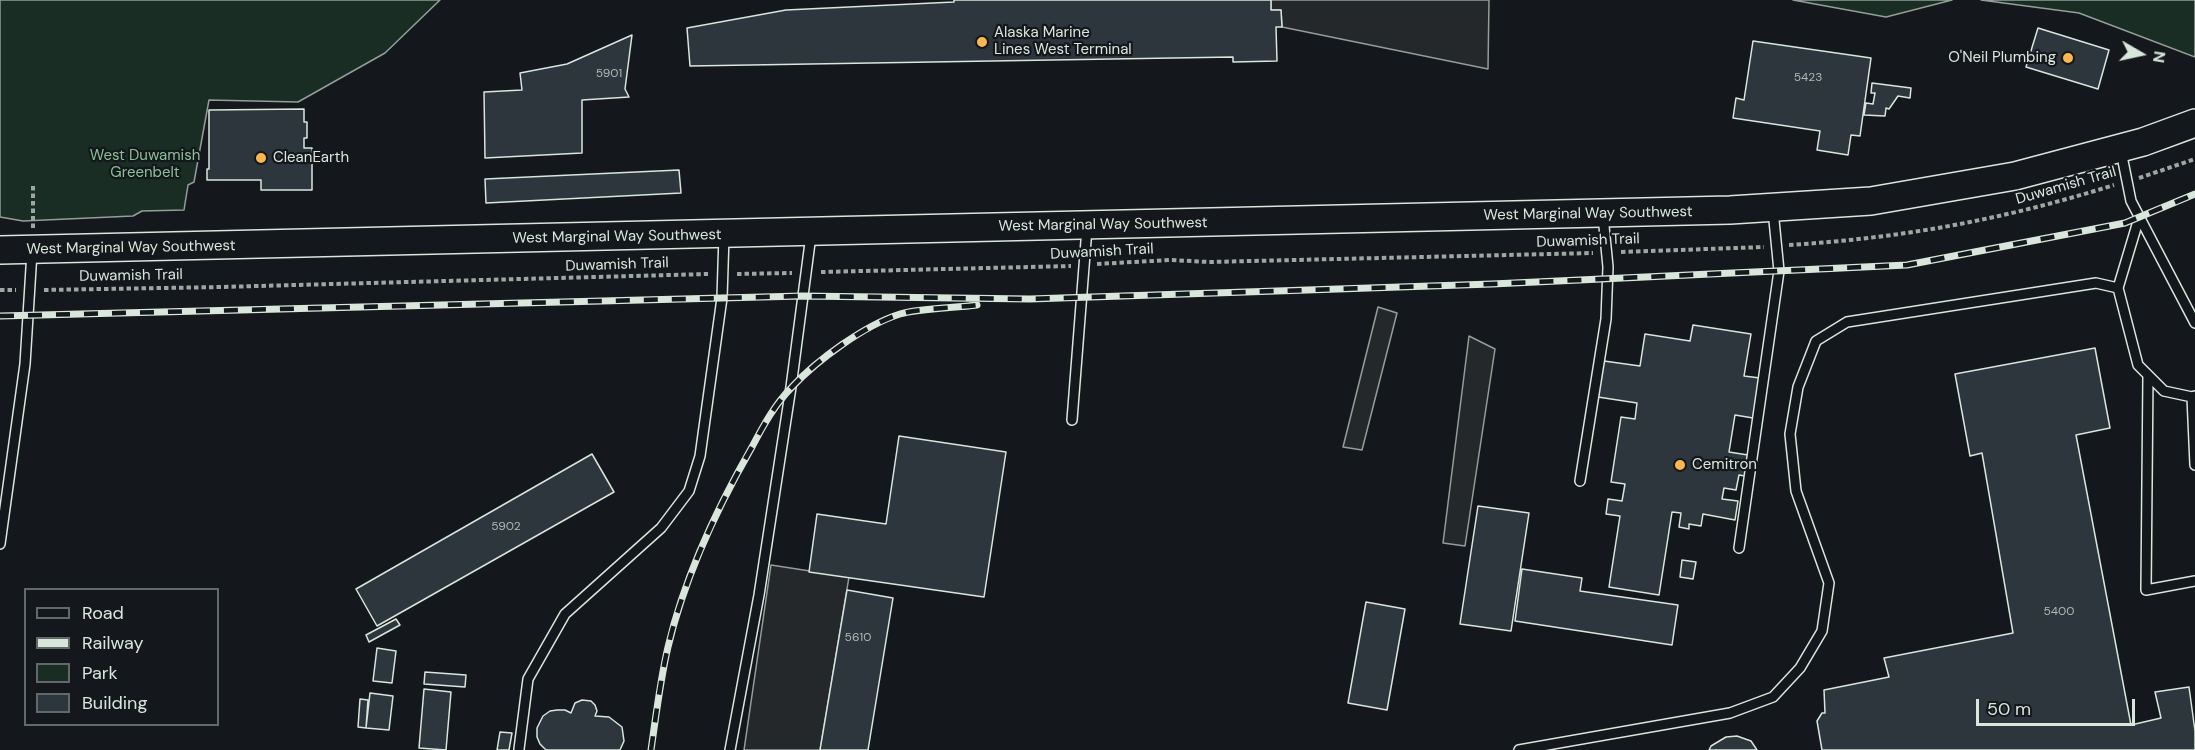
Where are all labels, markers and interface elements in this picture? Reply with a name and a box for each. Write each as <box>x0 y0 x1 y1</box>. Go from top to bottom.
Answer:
place label: Alaska Marine Lines West Terminal <box>994 24 1132 59</box>
north arrow <box>2111 24 2171 84</box>
marker: Alaska Marine Lines West Terminal <box>975 35 989 49</box>
place label: O'Neil Plumbing <box>1948 49 2056 67</box>
text: N <box>2148 49 2171 64</box>
marker: O'Neil Plumbing <box>2061 51 2075 65</box>
house number: 5901 <box>596 67 622 81</box>
house number: 5423 <box>1794 71 1822 85</box>
park label: West Duwamish Greenbelt <box>90 147 200 182</box>
place label: CleanEarth <box>273 149 349 167</box>
marker: CleanEarth <box>254 151 268 165</box>
street label: Duwamish Trail <box>2014 163 2118 209</box>
street label: West Marginal Way Southwest <box>1483 203 1693 225</box>
street label: West Marginal Way Southwest <box>998 214 1208 236</box>
street label: West Marginal Way Southwest <box>512 226 722 248</box>
street label: Duwamish Trail <box>1536 230 1640 252</box>
street label: West Marginal Way Southwest <box>26 237 236 259</box>
street label: Duwamish Trail <box>1050 240 1154 264</box>
street label: Duwamish Trail <box>565 254 669 276</box>
street label: Duwamish Trail <box>79 266 183 286</box>
place label: Cemitron <box>1692 456 1757 474</box>
marker: Cemitron <box>1673 458 1687 472</box>
house number: 5902 <box>491 520 521 534</box>
legend <box>24 588 219 726</box>
text: Road <box>82 601 124 625</box>
house number: 5400 <box>2043 605 2075 619</box>
text: Railway <box>82 631 144 655</box>
house number: 5610 <box>845 631 871 645</box>
text: Park <box>82 661 118 685</box>
scale bar <box>1979 687 2138 725</box>
text: Building <box>82 691 147 715</box>
text: 50 m <box>1987 697 2031 721</box>

